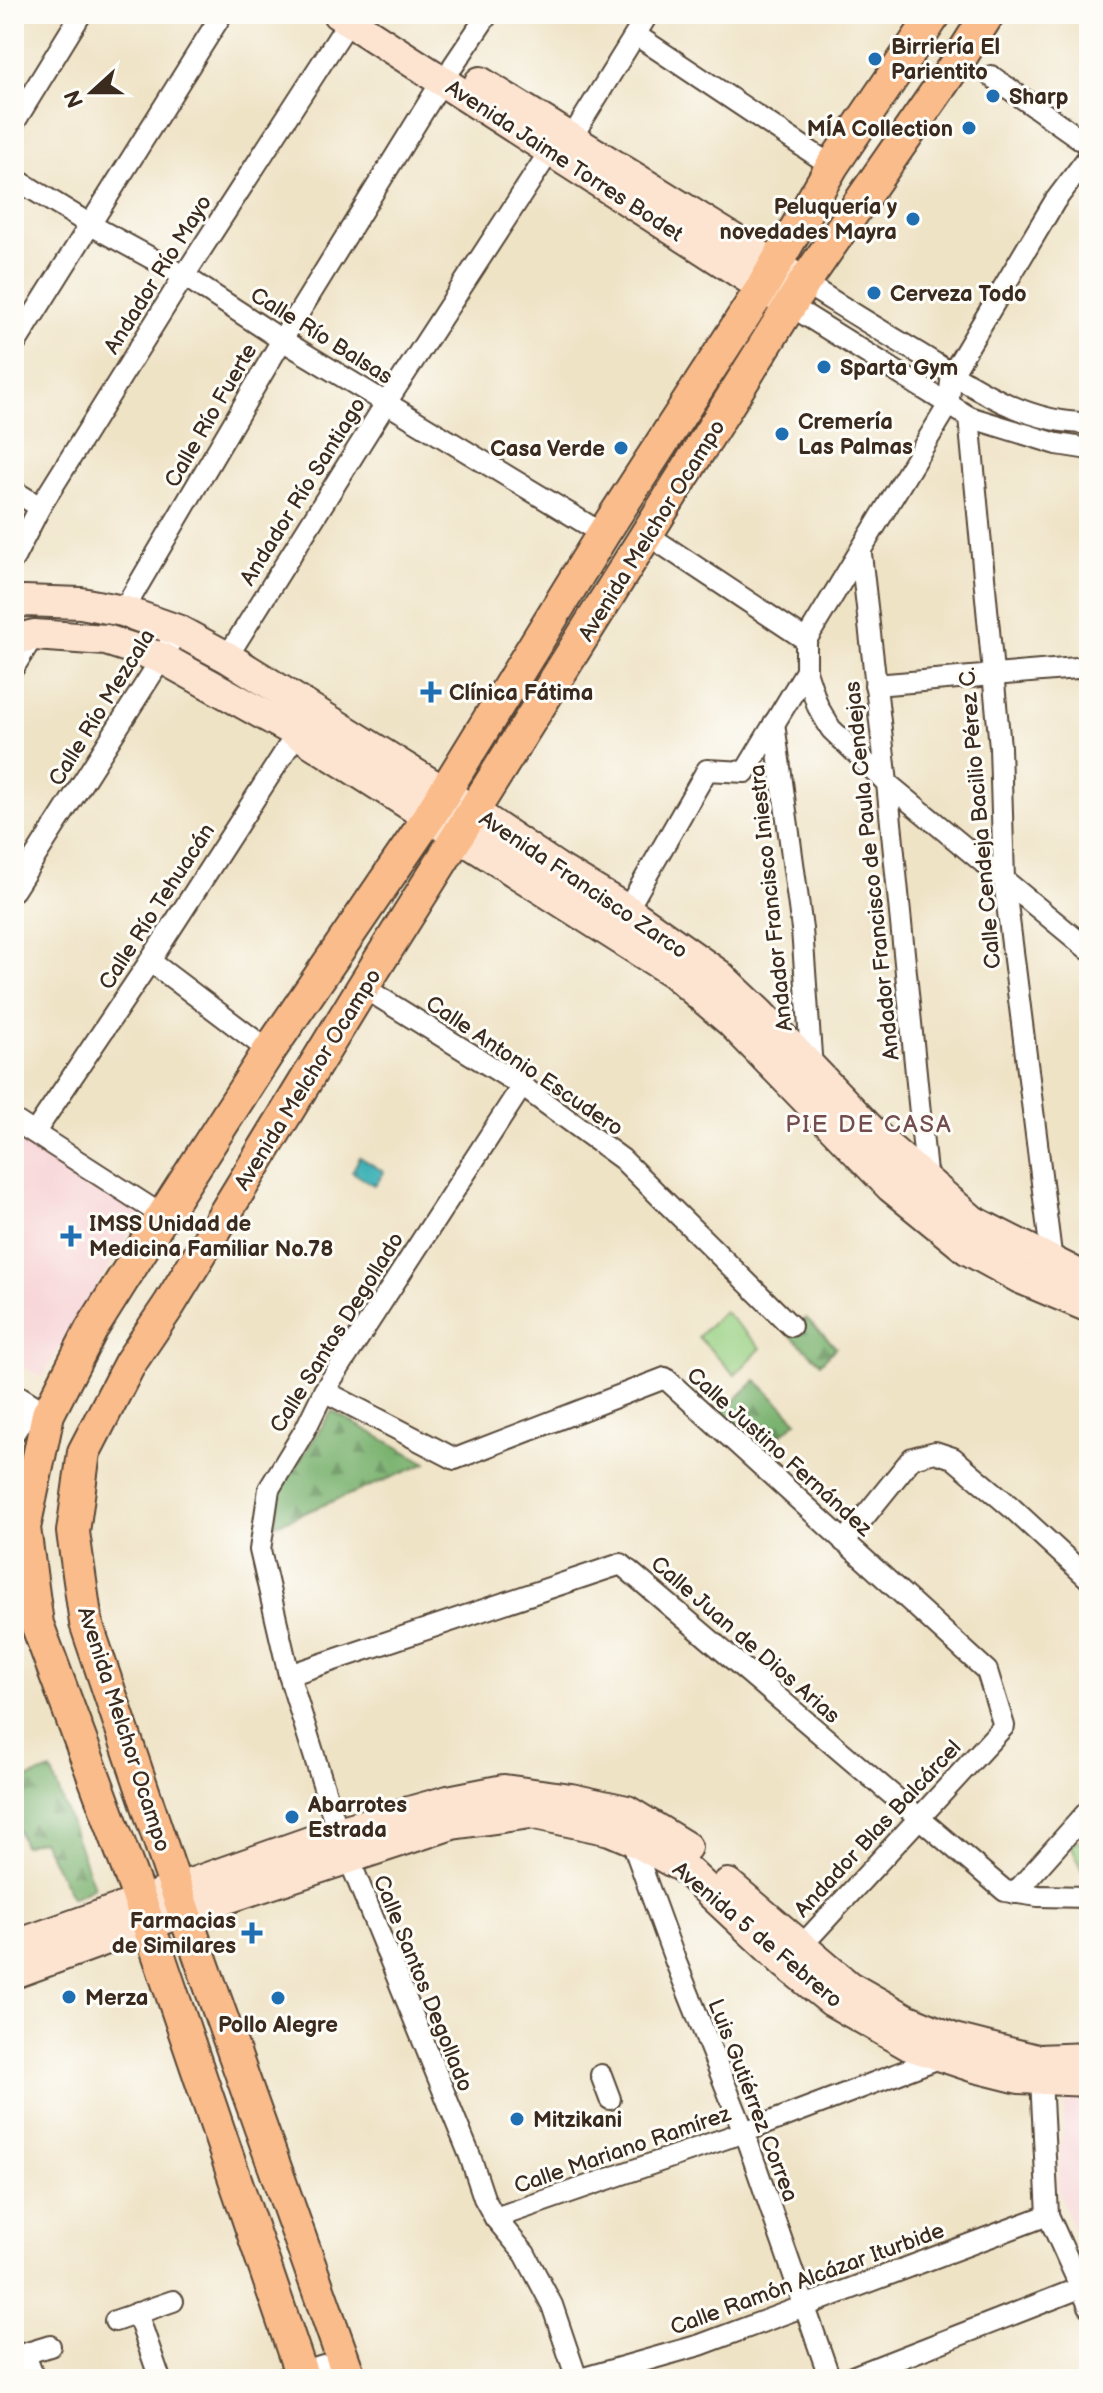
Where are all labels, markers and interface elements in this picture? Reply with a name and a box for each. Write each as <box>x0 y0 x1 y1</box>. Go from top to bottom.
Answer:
place label: Birriería El Parientito <box>891 34 1000 86</box>
marker: Birriería El Parientito <box>866 50 884 68</box>
north arrow <box>52 52 132 132</box>
street label: Avenida Jaime Torres Bodet <box>440 74 688 248</box>
place label: Sharp <box>1009 84 1068 111</box>
text: N <box>59 86 90 111</box>
marker: Sharp <box>984 87 1002 105</box>
place label: MÍA Collection <box>807 114 953 143</box>
marker: MÍA Collection <box>960 119 978 137</box>
street label: Andador Río Mayo <box>98 190 218 359</box>
place label: Peluquería y novedades Mayra <box>720 194 897 246</box>
marker: Peluquería y novedades Mayra <box>904 210 922 228</box>
place label: Cerveza Todo <box>890 281 1027 308</box>
street label: Calle Río Balsas <box>245 282 397 391</box>
marker: Cerveza Todo <box>865 284 883 302</box>
street label: Calle Río Fuerte <box>159 339 263 492</box>
place label: Sparta Gym <box>840 355 958 382</box>
marker: Sparta Gym <box>815 358 833 376</box>
street label: Andador Río Santiago <box>234 393 372 591</box>
place label: Cremería Las Palmas <box>798 409 913 461</box>
street label: Avenida Melchor Ocampo <box>573 415 732 646</box>
marker: Cremería Las Palmas <box>773 425 791 443</box>
place label: Casa Verde <box>490 436 605 463</box>
marker: Casa Verde <box>612 439 630 457</box>
street label: Calle Río Mezcala <box>43 624 161 791</box>
street label: Calle Cendeja Bacilio Pérez C. <box>954 666 1007 970</box>
place label: Clínica Fátima <box>449 680 593 707</box>
street label: Andador Francisco de Paula Cendejas <box>839 680 906 1062</box>
marker: Clínica Fátima <box>420 681 442 703</box>
street label: Andador Francisco Iniestra <box>744 763 799 1033</box>
street label: Avenida Francisco Zarco <box>474 805 693 965</box>
street label: Calle Río Tehuacán <box>93 819 221 995</box>
street label: Avenida Melchor Ocampo <box>229 964 388 1195</box>
street label: Calle Antonio Escudero <box>420 990 628 1142</box>
district label: PIE DE CASA <box>785 1110 953 1139</box>
place label: IMSS Unidad de Medicina Familiar No.78 <box>89 1211 333 1263</box>
marker: IMSS Unidad de Medicina Familiar No.78 <box>60 1225 82 1247</box>
street label: Calle Santos Degollado <box>265 1228 410 1438</box>
street label: Calle Justino Fernández <box>681 1362 877 1543</box>
street label: Calle Juan de Dios Arias <box>645 1551 845 1730</box>
street label: Avenida Melchor Ocampo <box>71 1604 176 1855</box>
street label: Andador Blas Balcárcel <box>789 1735 967 1923</box>
place label: Abarrotes Estrada <box>307 1792 407 1844</box>
marker: Abarrotes Estrada <box>283 1808 301 1826</box>
street label: Avenida 5 de Febrero <box>667 1856 847 2014</box>
street label: Calle Santos Degollado <box>367 1871 478 2096</box>
place label: Farmacias de Similares <box>112 1908 236 1960</box>
marker: Farmacias de Similares <box>243 1924 261 1942</box>
place label: Merza <box>85 1985 148 2012</box>
marker: Merza <box>60 1988 78 2006</box>
marker: Pollo Alegre <box>269 1989 287 2007</box>
street label: Luis Gutiérrez Correa <box>702 1995 804 2206</box>
place label: Pollo Alegre <box>218 2012 338 2039</box>
street label: Calle Mariano Ramírez <box>511 2101 735 2200</box>
place label: Mitzikani <box>533 2107 622 2134</box>
marker: Mitzikani <box>508 2110 526 2128</box>
street label: Calle Ramón Alcázar Iturbide <box>667 2217 948 2342</box>

